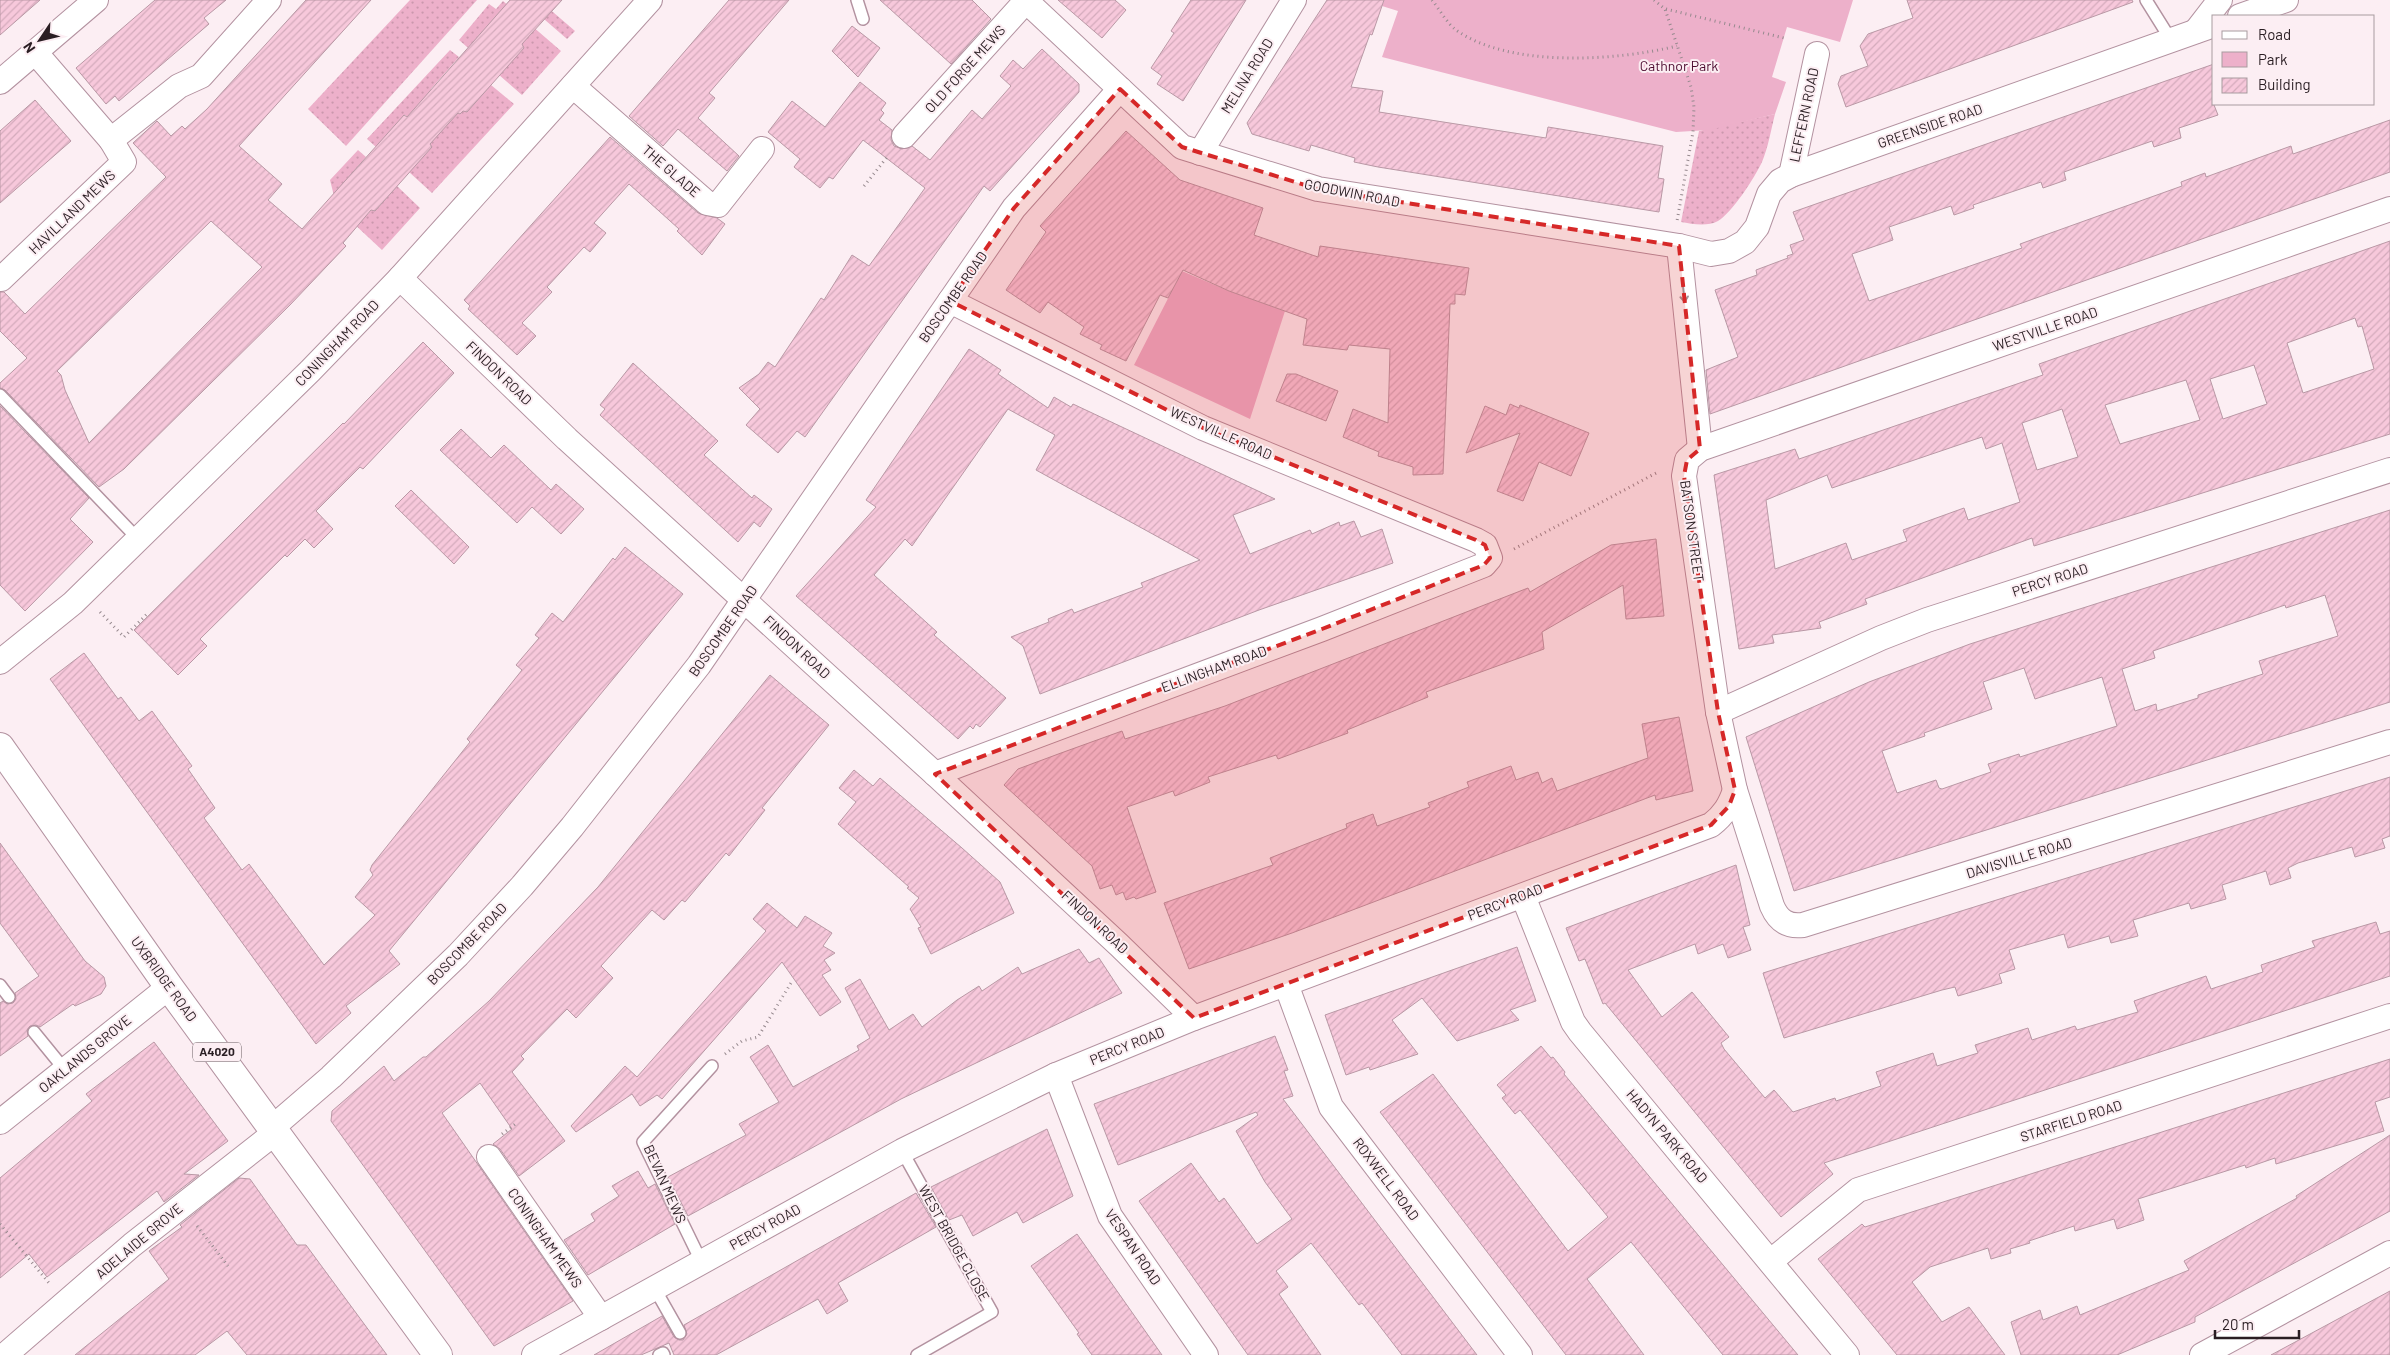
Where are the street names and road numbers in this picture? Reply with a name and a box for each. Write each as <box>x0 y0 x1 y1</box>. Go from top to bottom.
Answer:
street label: OLD FORGE MEWS <box>921 21 1008 116</box>
street label: MELINA ROAD <box>1217 35 1276 116</box>
street label: LEFFERN ROAD <box>1785 66 1822 164</box>
street label: GREENSIDE ROAD <box>1875 100 1984 151</box>
street label: THE GLADE <box>639 141 704 200</box>
street label: HAVILLAND MEWS <box>25 166 118 257</box>
street label: GOODWIN ROAD <box>1303 175 1401 210</box>
street label: BOSCOMBE ROAD <box>915 248 990 346</box>
street label: CONINGHAM ROAD <box>291 296 382 389</box>
street label: WESTVILLE ROAD <box>1990 303 2100 354</box>
street label: FINDON ROAD <box>463 337 536 408</box>
street label: WESTVILLE ROAD <box>1168 402 1275 463</box>
street label: BATSON STREET <box>1677 479 1708 583</box>
street label: PERCY ROAD <box>2010 559 2090 600</box>
street label: BOSCOMBE ROAD <box>685 582 760 680</box>
street label: FINDON ROAD <box>761 611 834 682</box>
street label: ELLINGHAM ROAD <box>1159 642 1269 696</box>
street label: DAVISVILLE ROAD <box>1964 833 2074 882</box>
street label: PERCY ROAD <box>1465 879 1545 924</box>
street label: FINDON ROAD <box>1059 886 1132 957</box>
street label: BOSCOMBE ROAD <box>423 899 510 988</box>
street label: UXBRIDGE ROAD <box>128 933 201 1025</box>
street label: OAKLANDS GROVE <box>35 1011 134 1096</box>
street label: PERCY ROAD <box>1087 1023 1167 1068</box>
road number: A4020 <box>193 1042 241 1062</box>
street label: HADYN PARK ROAD <box>1623 1085 1711 1186</box>
street label: STARFIELD ROAD <box>2018 1096 2124 1145</box>
street label: ROXWELL ROAD <box>1350 1134 1423 1223</box>
street label: BEVAN MEWS <box>641 1142 690 1226</box>
street label: WEST BRIDGE CLOSE <box>915 1182 993 1304</box>
street label: CONINGHAM MEWS <box>505 1185 586 1291</box>
street label: ADELAIDE GROVE <box>92 1199 186 1282</box>
street label: PERCY ROAD <box>726 1200 803 1253</box>
street label: VESPAN ROAD <box>1102 1206 1165 1288</box>

